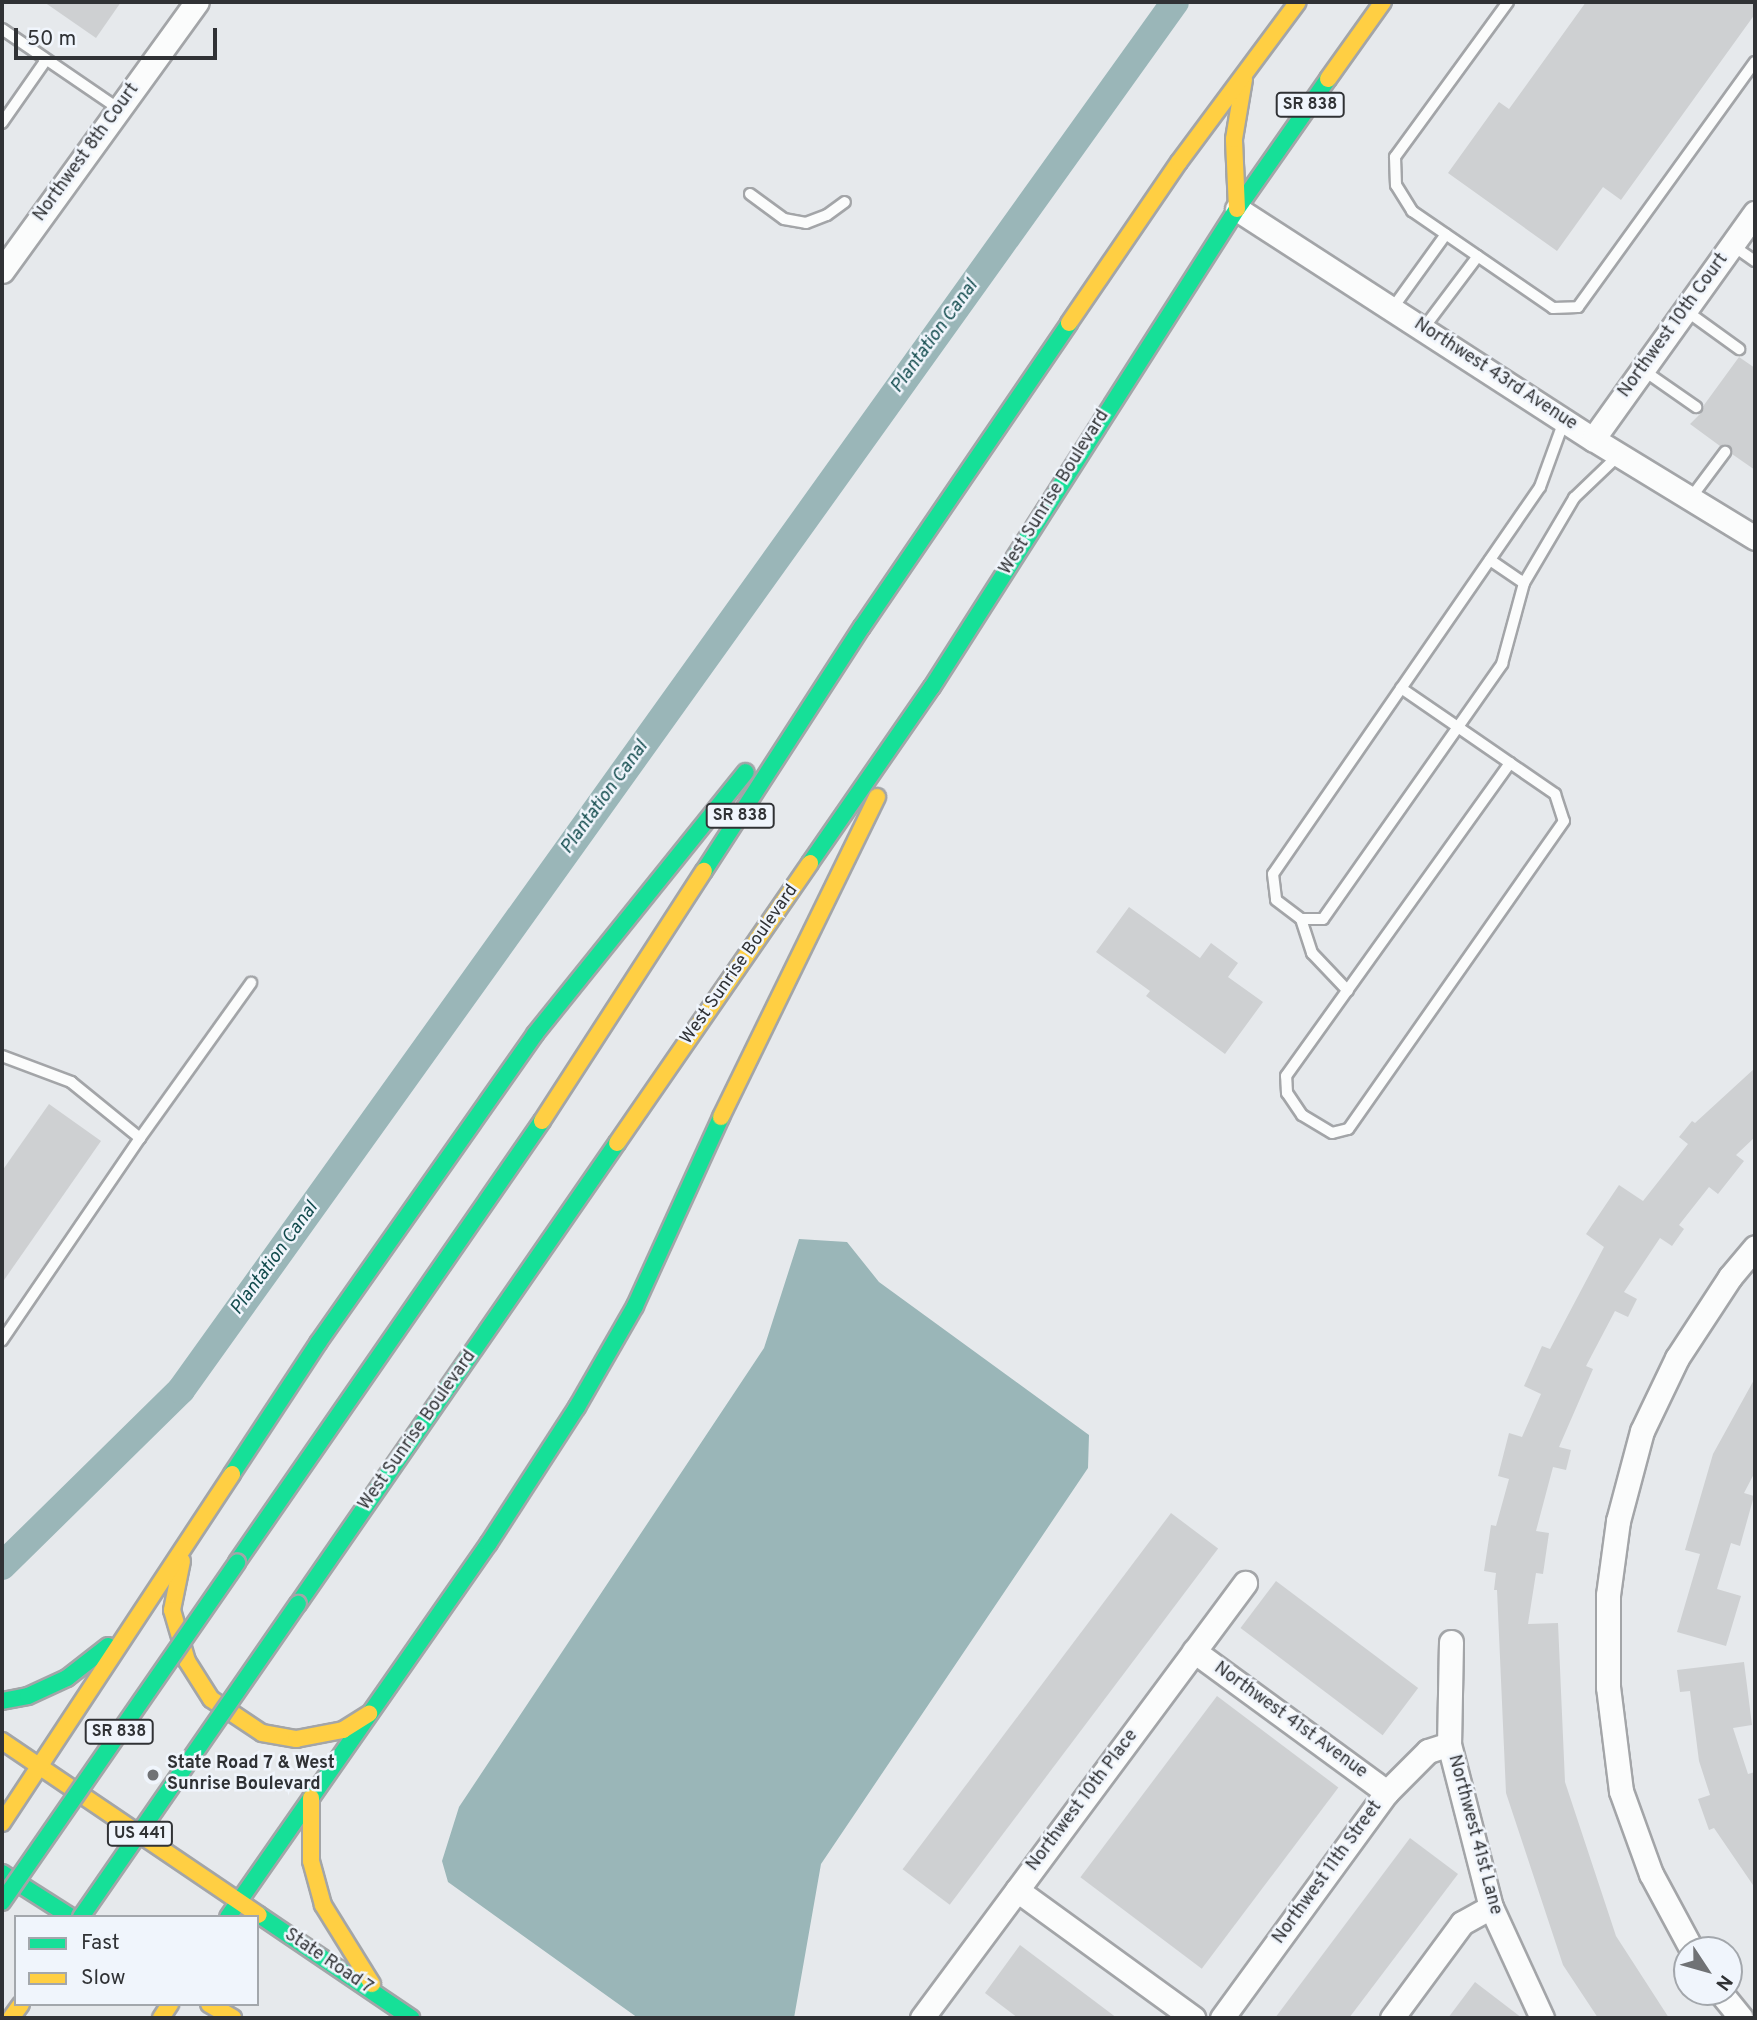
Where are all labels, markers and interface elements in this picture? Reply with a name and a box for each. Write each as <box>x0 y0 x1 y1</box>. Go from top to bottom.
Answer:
scale bar <box>18 14 220 58</box>
text: 50 m <box>27 26 76 53</box>
street label: Northwest 8th Court <box>30 80 144 226</box>
road number: SR 838 <box>1275 92 1345 118</box>
street label: Northwest 10th Court <box>1614 250 1734 402</box>
water label: Plantation Canal <box>886 276 984 398</box>
street label: Northwest 43rd Avenue <box>1409 314 1581 436</box>
street label: West Sunrise Boulevard <box>995 407 1115 579</box>
water label: Plantation Canal <box>556 737 654 859</box>
road number: SR 838 <box>705 804 775 828</box>
street label: West Sunrise Boulevard <box>677 881 803 1049</box>
water label: Plantation Canal <box>226 1198 324 1320</box>
street label: West Sunrise Boulevard <box>355 1347 481 1515</box>
street label: Northwest 41st Avenue <box>1209 1658 1371 1784</box>
road number: SR 838 <box>84 1720 154 1744</box>
street label: Northwest 10th Place <box>1023 1726 1143 1876</box>
street label: Northwest 41st Lane <box>1442 1753 1506 1917</box>
place label: State Road 7 & West Sunrise Boulevard <box>167 1754 335 1796</box>
marker: State Road 7 & West Sunrise Boulevard <box>145 1767 161 1783</box>
street label: Northwest 11th Street <box>1269 1797 1387 1949</box>
road number: US 441 <box>107 1822 173 1846</box>
legend <box>14 1915 259 2006</box>
street label: State Road 7 <box>280 1924 376 2000</box>
text: Fast <box>81 1930 120 1957</box>
north arrow <box>1673 1936 1743 2006</box>
text: Slow <box>81 1965 126 1992</box>
text: N <box>1710 1970 1737 1995</box>

